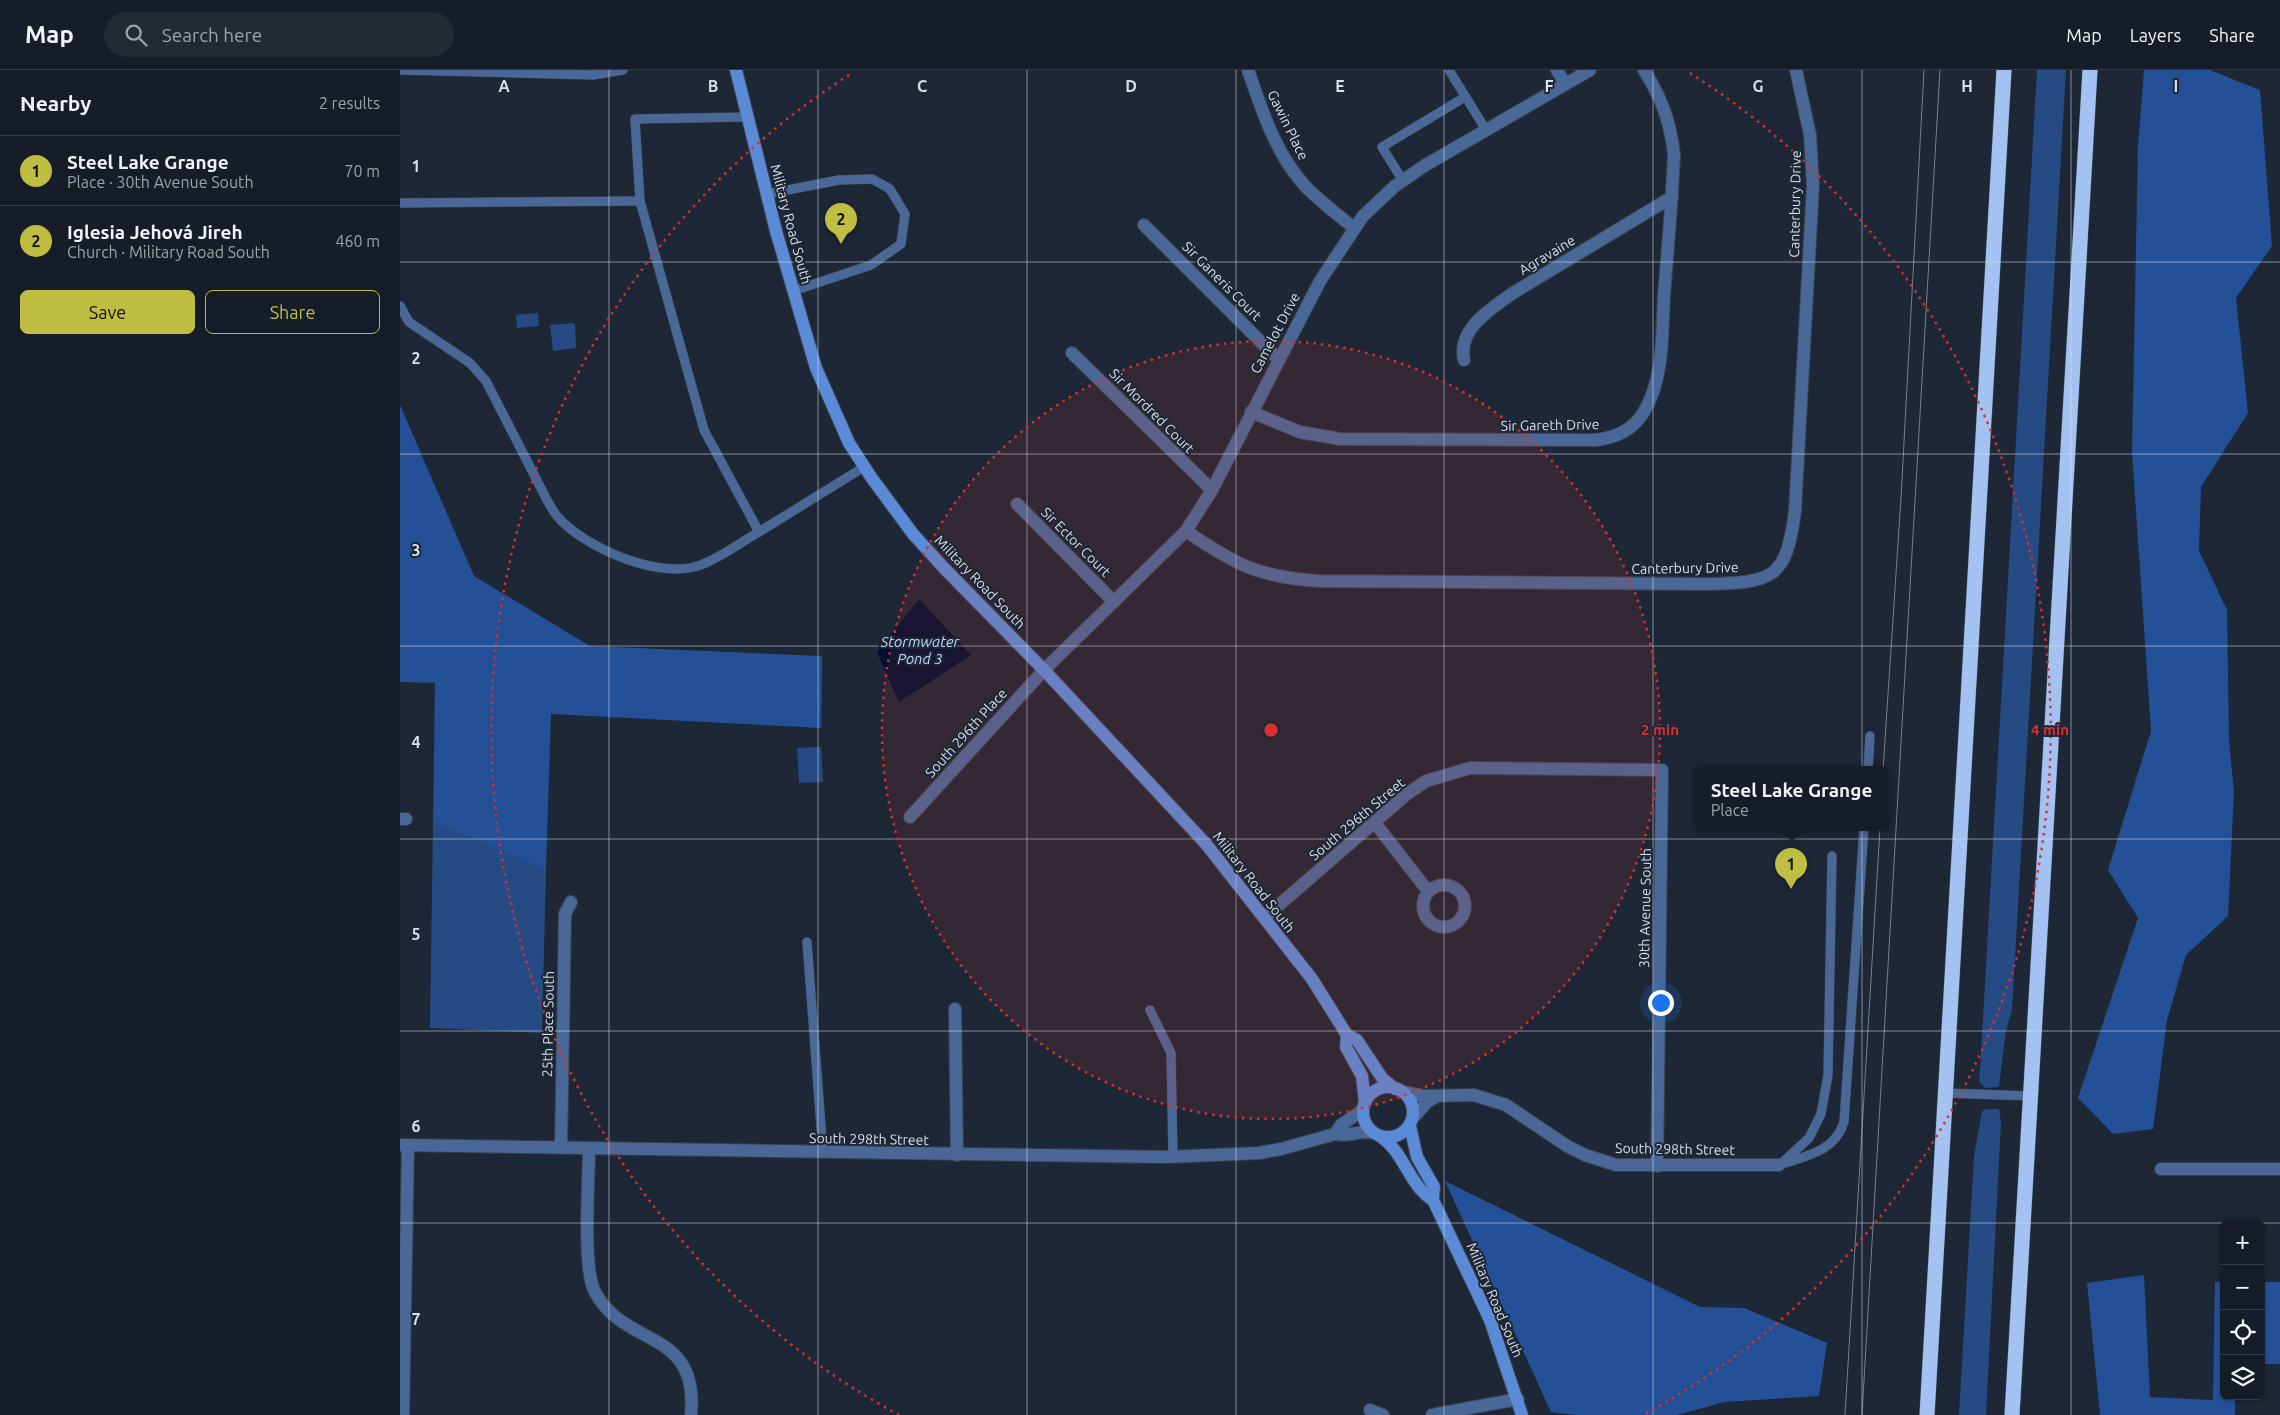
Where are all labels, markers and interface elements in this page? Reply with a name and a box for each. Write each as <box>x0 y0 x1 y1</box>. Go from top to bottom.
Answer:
search box <box>104 12 454 57</box>
text: Map <box>25 21 74 48</box>
icon: search <box>122 21 150 49</box>
text: Search here <box>162 24 262 46</box>
text: Map <box>2066 25 2102 45</box>
text: Layers <box>2130 25 2181 45</box>
text: Share <box>2209 25 2255 45</box>
text: A <box>498 77 510 95</box>
text: B <box>708 77 718 95</box>
text: C <box>917 77 927 95</box>
text: D <box>1125 77 1137 95</box>
text: E <box>1335 77 1345 95</box>
text: F <box>1545 77 1554 95</box>
text: G <box>1752 77 1764 95</box>
text: H <box>1961 77 1973 95</box>
text: I <box>2174 77 2178 95</box>
street label: Gawin Place <box>1264 88 1312 162</box>
text: Nearby <box>20 91 91 115</box>
text: 2 results <box>319 94 380 112</box>
street label: Canterbury Drive <box>1786 150 1804 258</box>
text: Steel Lake Grange <box>67 151 229 173</box>
text: 1 <box>411 157 421 175</box>
text: 1 <box>31 162 41 180</box>
text: 70 m <box>344 162 380 180</box>
street label: Military Road South <box>767 162 815 286</box>
text: Place · 30th Avenue South <box>67 173 254 191</box>
pin: 2 <box>825 203 857 244</box>
text: Iglesia Jehová Jireh <box>67 221 243 243</box>
text: 2 <box>31 232 41 250</box>
text: 460 m <box>335 232 380 250</box>
street label: Agravaine <box>1516 232 1578 278</box>
street label: Sir Ganeris Court <box>1179 238 1265 324</box>
text: Church · Military Road South <box>67 243 270 261</box>
button: Save <box>20 290 195 334</box>
button: Share <box>205 290 380 334</box>
street label: Camelot Drive <box>1247 290 1303 376</box>
text: 2 <box>411 349 421 367</box>
street label: Sir Mordred Court <box>1106 365 1198 457</box>
street label: Sir Gareth Drive <box>1501 416 1599 434</box>
street label: Sir Ector Court <box>1038 504 1114 580</box>
street label: Military Road South <box>931 532 1029 632</box>
text: 3 <box>411 541 421 559</box>
street label: Canterbury Drive <box>1631 559 1739 577</box>
water label: Stormwater Pond 3 <box>880 633 961 667</box>
street label: South 296th Place <box>922 685 1010 781</box>
centre of rings <box>1262 721 1280 739</box>
text: 2 min <box>1641 721 1679 738</box>
text: 4 min <box>2031 721 2069 738</box>
text: 4 <box>411 733 421 751</box>
popup <box>1694 766 1889 831</box>
street label: South 296th Street <box>1306 774 1408 864</box>
text: Steel Lake Grange <box>1711 779 1872 801</box>
text: Place <box>1711 801 1749 819</box>
street label: Military Road South <box>1210 828 1298 936</box>
street label: 30th Avenue South <box>1636 848 1654 968</box>
pin: 1 <box>1775 848 1807 889</box>
text: 5 <box>411 925 421 943</box>
street label: 25th Place South <box>539 971 557 1077</box>
your location <box>1648 990 1674 1016</box>
text: 6 <box>411 1117 421 1135</box>
street label: South 298th Street <box>809 1130 929 1148</box>
street label: South 298th Street <box>1615 1140 1735 1158</box>
map controls <box>2220 1220 2265 1400</box>
button: + <box>2220 1220 2265 1265</box>
street label: Military Road South <box>1464 1240 1526 1360</box>
button: − <box>2220 1265 2265 1310</box>
text: 7 <box>411 1310 421 1328</box>
button: locate <box>2220 1310 2265 1355</box>
button: layers <box>2220 1355 2265 1400</box>

